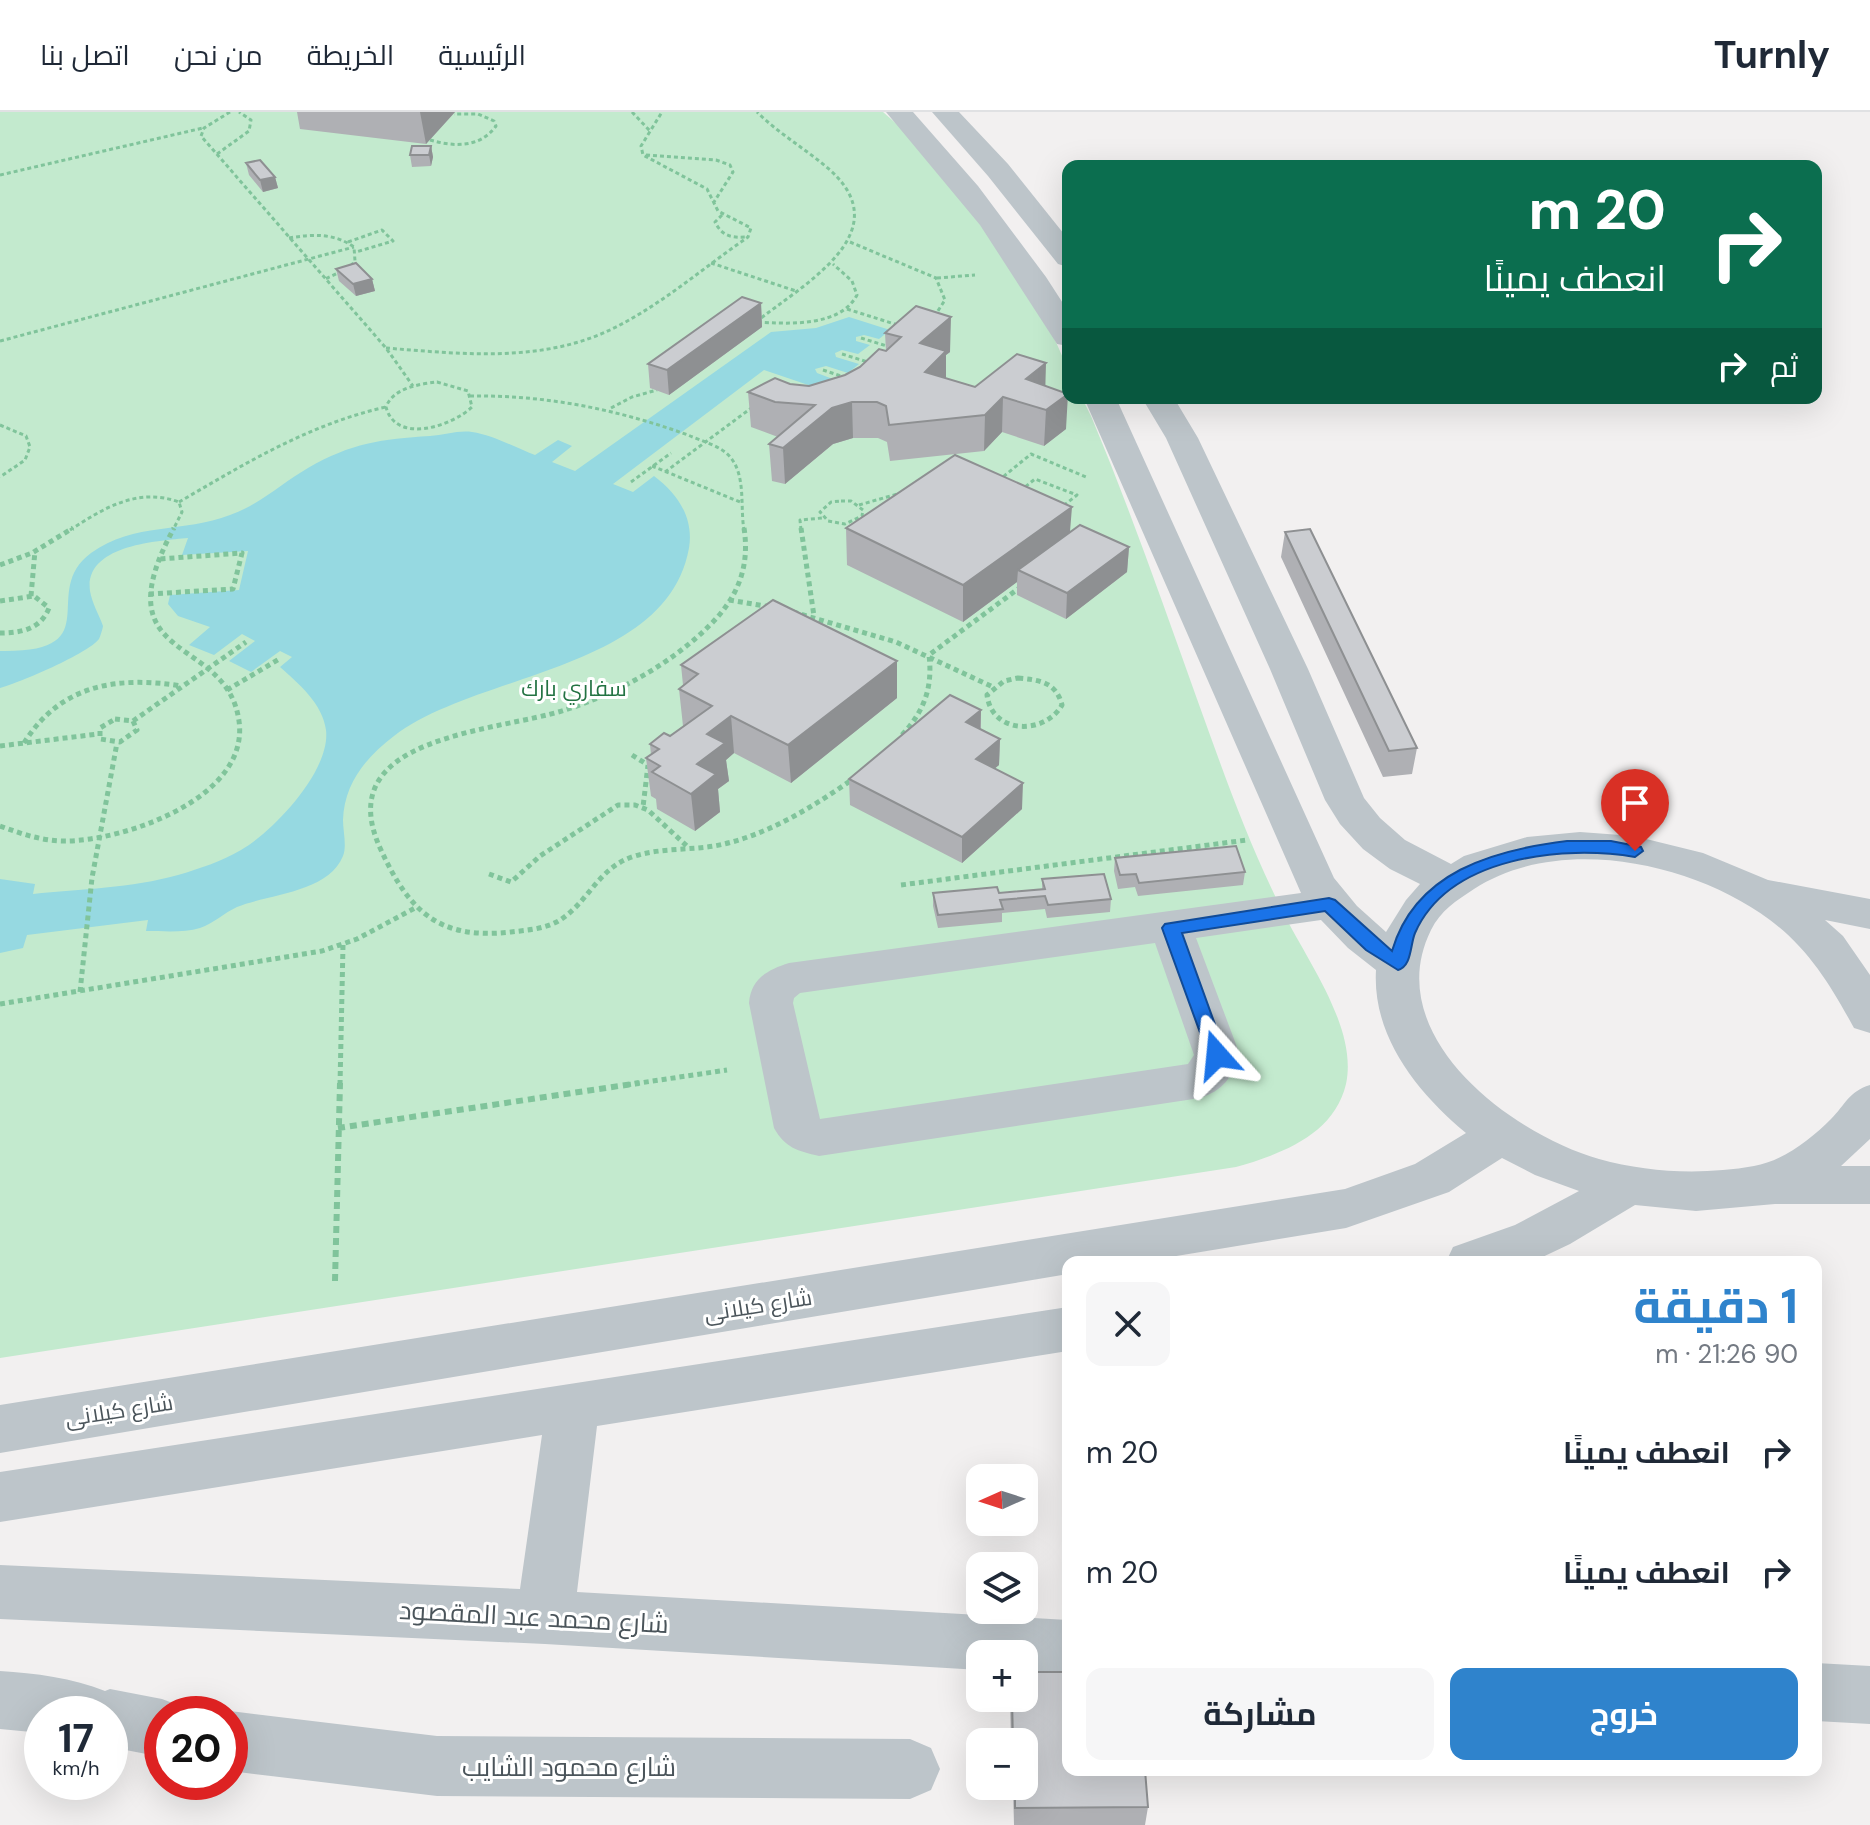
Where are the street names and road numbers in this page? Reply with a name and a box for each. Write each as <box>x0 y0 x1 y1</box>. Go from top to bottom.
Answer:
street label: شارع كيلانى <box>702 1283 814 1328</box>
street label: شارع كيلانى <box>63 1388 175 1433</box>
street label: شارع محمد عبد المقصود <box>398 1593 670 1641</box>
street label: شارع محمود الشايب <box>462 1750 676 1784</box>

